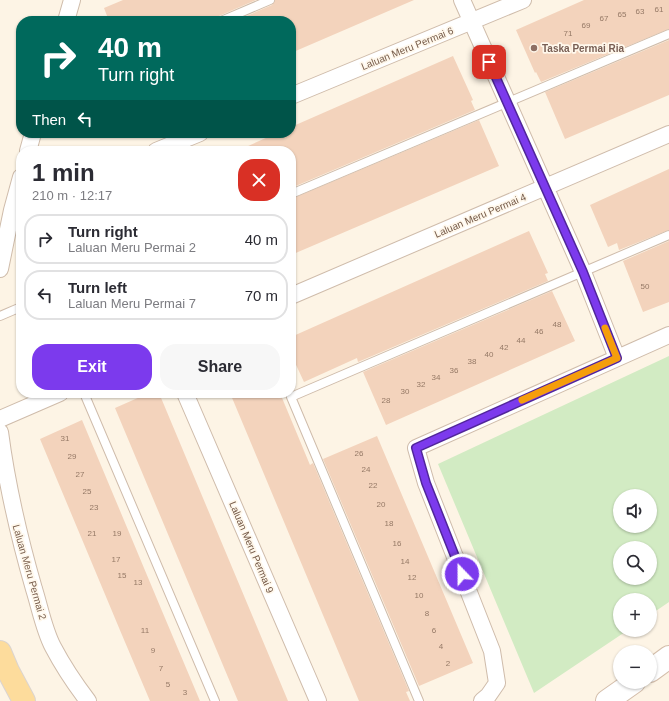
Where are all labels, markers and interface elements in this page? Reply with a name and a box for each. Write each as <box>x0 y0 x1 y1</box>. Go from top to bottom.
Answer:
house number: 61 <box>655 5 664 14</box>
house number: 63 <box>636 7 645 16</box>
house number: 65 <box>618 10 627 19</box>
house number: 67 <box>600 14 609 23</box>
house number: 69 <box>582 21 591 30</box>
street label: Laluan Meru Permai 6 <box>360 25 455 72</box>
house number: 71 <box>564 29 573 38</box>
icon: right <box>32 32 84 84</box>
text: 40 m <box>98 32 162 63</box>
marker: Taska Permai Ria <box>529 43 539 53</box>
place label: Taska Permai Ria <box>542 43 625 54</box>
pin <box>472 45 506 79</box>
icon: arrive <box>478 51 500 73</box>
text: Turn right <box>98 65 174 85</box>
icon: left <box>74 108 96 130</box>
text: Then <box>32 111 66 128</box>
text: 1 min <box>32 159 95 186</box>
button: close <box>238 159 280 201</box>
text: 210 m · 12:17 <box>32 188 112 203</box>
street label: Laluan Meru Permai 4 <box>433 191 528 240</box>
text: Turn right <box>68 223 138 240</box>
icon: right <box>34 228 56 250</box>
text: 40 m <box>245 231 278 248</box>
text: Laluan Meru Permai 2 <box>68 240 196 255</box>
text: Turn left <box>68 279 127 296</box>
house number: 50 <box>641 282 650 291</box>
icon: left <box>34 284 56 306</box>
text: 70 m <box>245 287 278 304</box>
text: Laluan Meru Permai 7 <box>68 296 196 311</box>
house number: 48 <box>553 320 562 329</box>
house number: 46 <box>535 327 544 336</box>
house number: 44 <box>517 336 526 345</box>
house number: 42 <box>500 343 509 352</box>
button: Exit <box>32 344 152 390</box>
button: Share <box>160 344 280 390</box>
house number: 40 <box>485 350 494 359</box>
house number: 38 <box>468 357 477 366</box>
house number: 36 <box>450 366 459 375</box>
house number: 34 <box>432 373 441 382</box>
house number: 32 <box>417 380 426 389</box>
house number: 30 <box>401 387 410 396</box>
house number: 28 <box>382 396 391 405</box>
house number: 31 <box>61 434 70 443</box>
house number: 26 <box>355 449 364 458</box>
house number: 29 <box>68 452 77 461</box>
house number: 24 <box>362 465 371 474</box>
house number: 27 <box>76 470 85 479</box>
house number: 22 <box>369 481 378 490</box>
house number: 25 <box>83 487 92 496</box>
map controls <box>613 489 657 689</box>
button: sound <box>613 489 657 533</box>
street label: Laluan Meru Permai 9 <box>227 500 276 595</box>
house number: 20 <box>377 500 386 509</box>
house number: 23 <box>90 503 99 512</box>
house number: 18 <box>385 519 394 528</box>
street label: Laluan Meru Permai 2 <box>11 523 48 621</box>
house number: 21 <box>88 529 97 538</box>
house number: 19 <box>113 529 122 538</box>
house number: 16 <box>393 539 402 548</box>
button: search <box>613 541 657 585</box>
position arrow <box>441 553 483 595</box>
house number: 17 <box>112 555 121 564</box>
house number: 14 <box>401 557 410 566</box>
house number: 15 <box>118 571 127 580</box>
house number: 12 <box>408 573 417 582</box>
house number: 13 <box>134 578 143 587</box>
house number: 10 <box>415 591 424 600</box>
button: + <box>613 593 657 637</box>
house number: 8 <box>425 609 430 618</box>
house number: 11 <box>141 626 150 635</box>
house number: 6 <box>432 626 437 635</box>
house number: 4 <box>439 642 444 651</box>
button: − <box>613 645 657 689</box>
house number: 9 <box>151 646 156 655</box>
house number: 2 <box>446 659 451 668</box>
house number: 7 <box>159 664 164 673</box>
house number: 5 <box>166 680 171 689</box>
house number: 3 <box>183 688 188 697</box>

